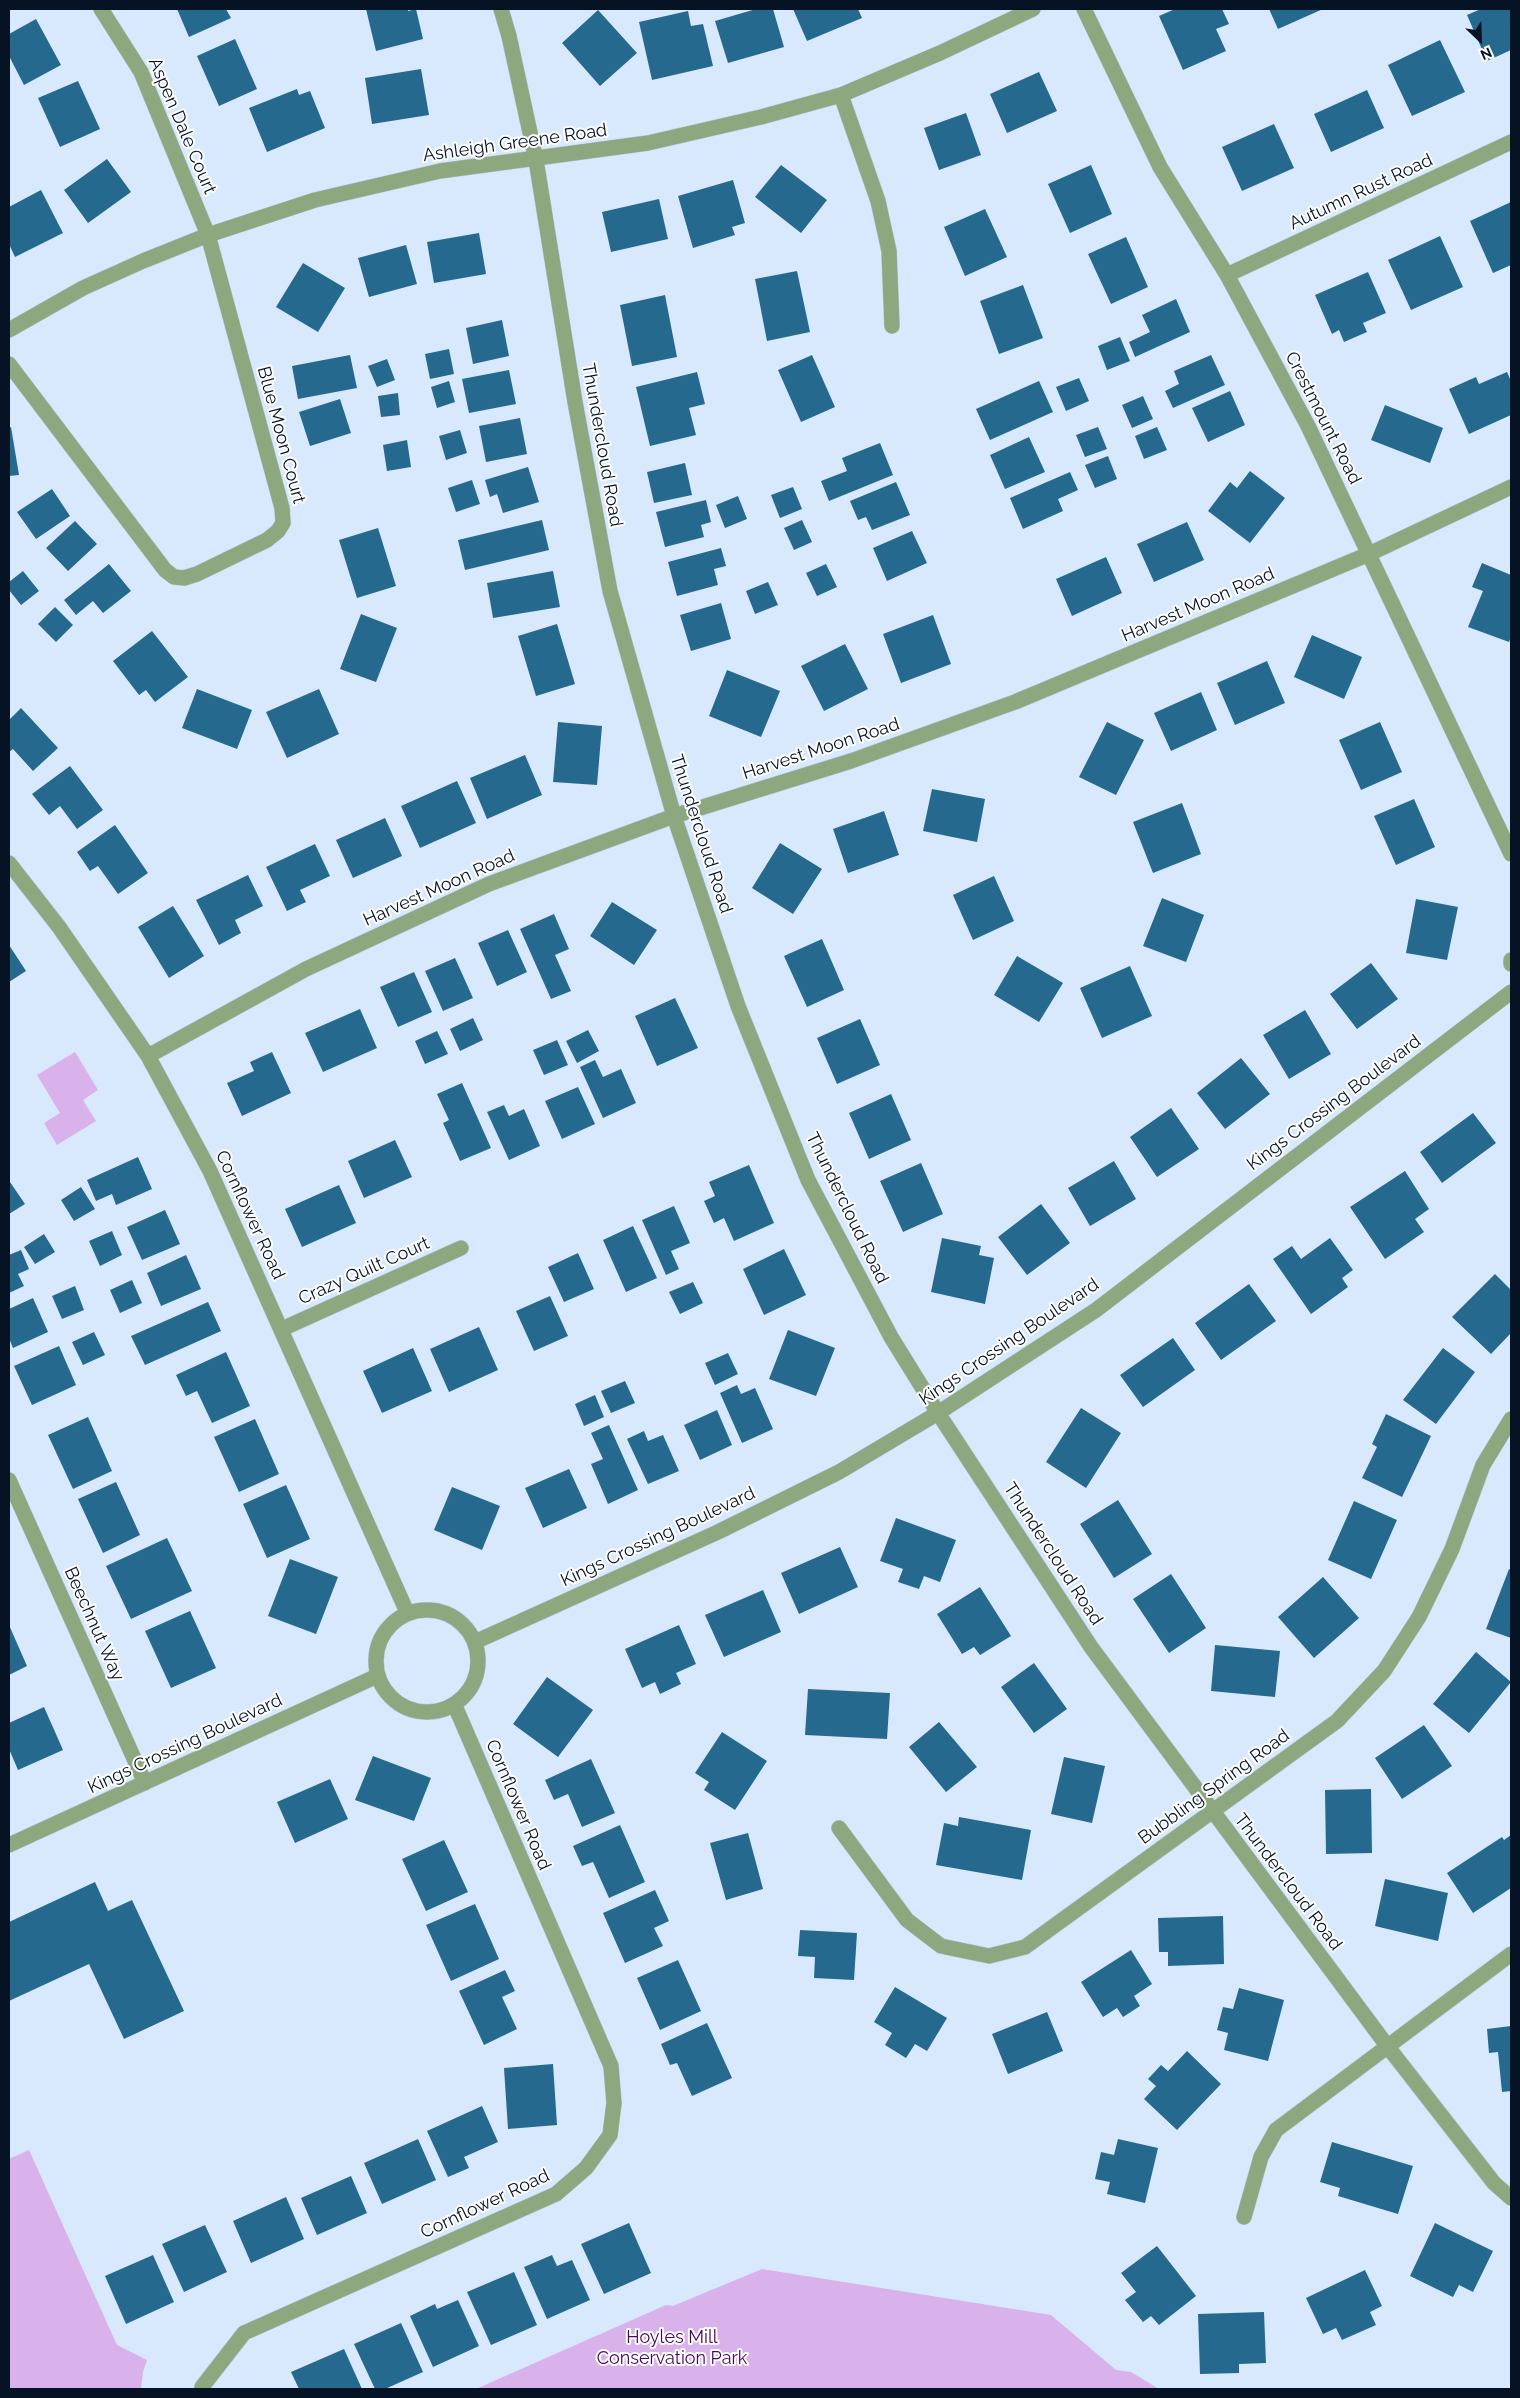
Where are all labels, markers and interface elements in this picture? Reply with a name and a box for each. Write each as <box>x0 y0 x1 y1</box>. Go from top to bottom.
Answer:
north arrow <box>1455 15 1505 65</box>
text: N <box>1478 44 1494 63</box>
street label: Aspen Dale Court <box>143 54 221 198</box>
street label: Ashleigh Greene Road <box>422 119 608 167</box>
street label: Autumn Rust Road <box>1286 149 1436 235</box>
street label: Crestmount Road <box>1280 348 1366 488</box>
street label: Thundercloud Road <box>577 362 627 528</box>
street label: Blue Moon Court <box>252 364 310 506</box>
street label: Harvest Moon Road <box>1118 563 1278 647</box>
street label: Harvest Moon Road <box>740 713 902 785</box>
street label: Thundercloud Road <box>665 752 737 916</box>
street label: Harvest Moon Road <box>360 845 518 931</box>
street label: Kings Crossing Boulevard <box>1243 1031 1425 1175</box>
street label: Thundercloud Road <box>801 1129 893 1287</box>
street label: Cornflower Road <box>211 1147 289 1283</box>
street label: Crazy Quilt Court <box>295 1232 433 1310</box>
street label: Kings Crossing Boulevard <box>915 1274 1103 1410</box>
street label: Thundercloud Road <box>999 1479 1107 1629</box>
street label: Kings Crossing Boulevard <box>557 1482 759 1592</box>
street label: Beechnut Way <box>59 1564 129 1684</box>
street label: Kings Crossing Boulevard <box>84 1689 286 1799</box>
street label: Bubbling Spring Road <box>1134 1725 1294 1849</box>
street label: Cornflower Road <box>481 1737 555 1873</box>
street label: Thundercloud Road <box>1230 1809 1346 1955</box>
street label: Cornflower Road <box>417 2165 553 2243</box>
park label: Hoyles Mill Conservation Park <box>597 2327 747 2370</box>

